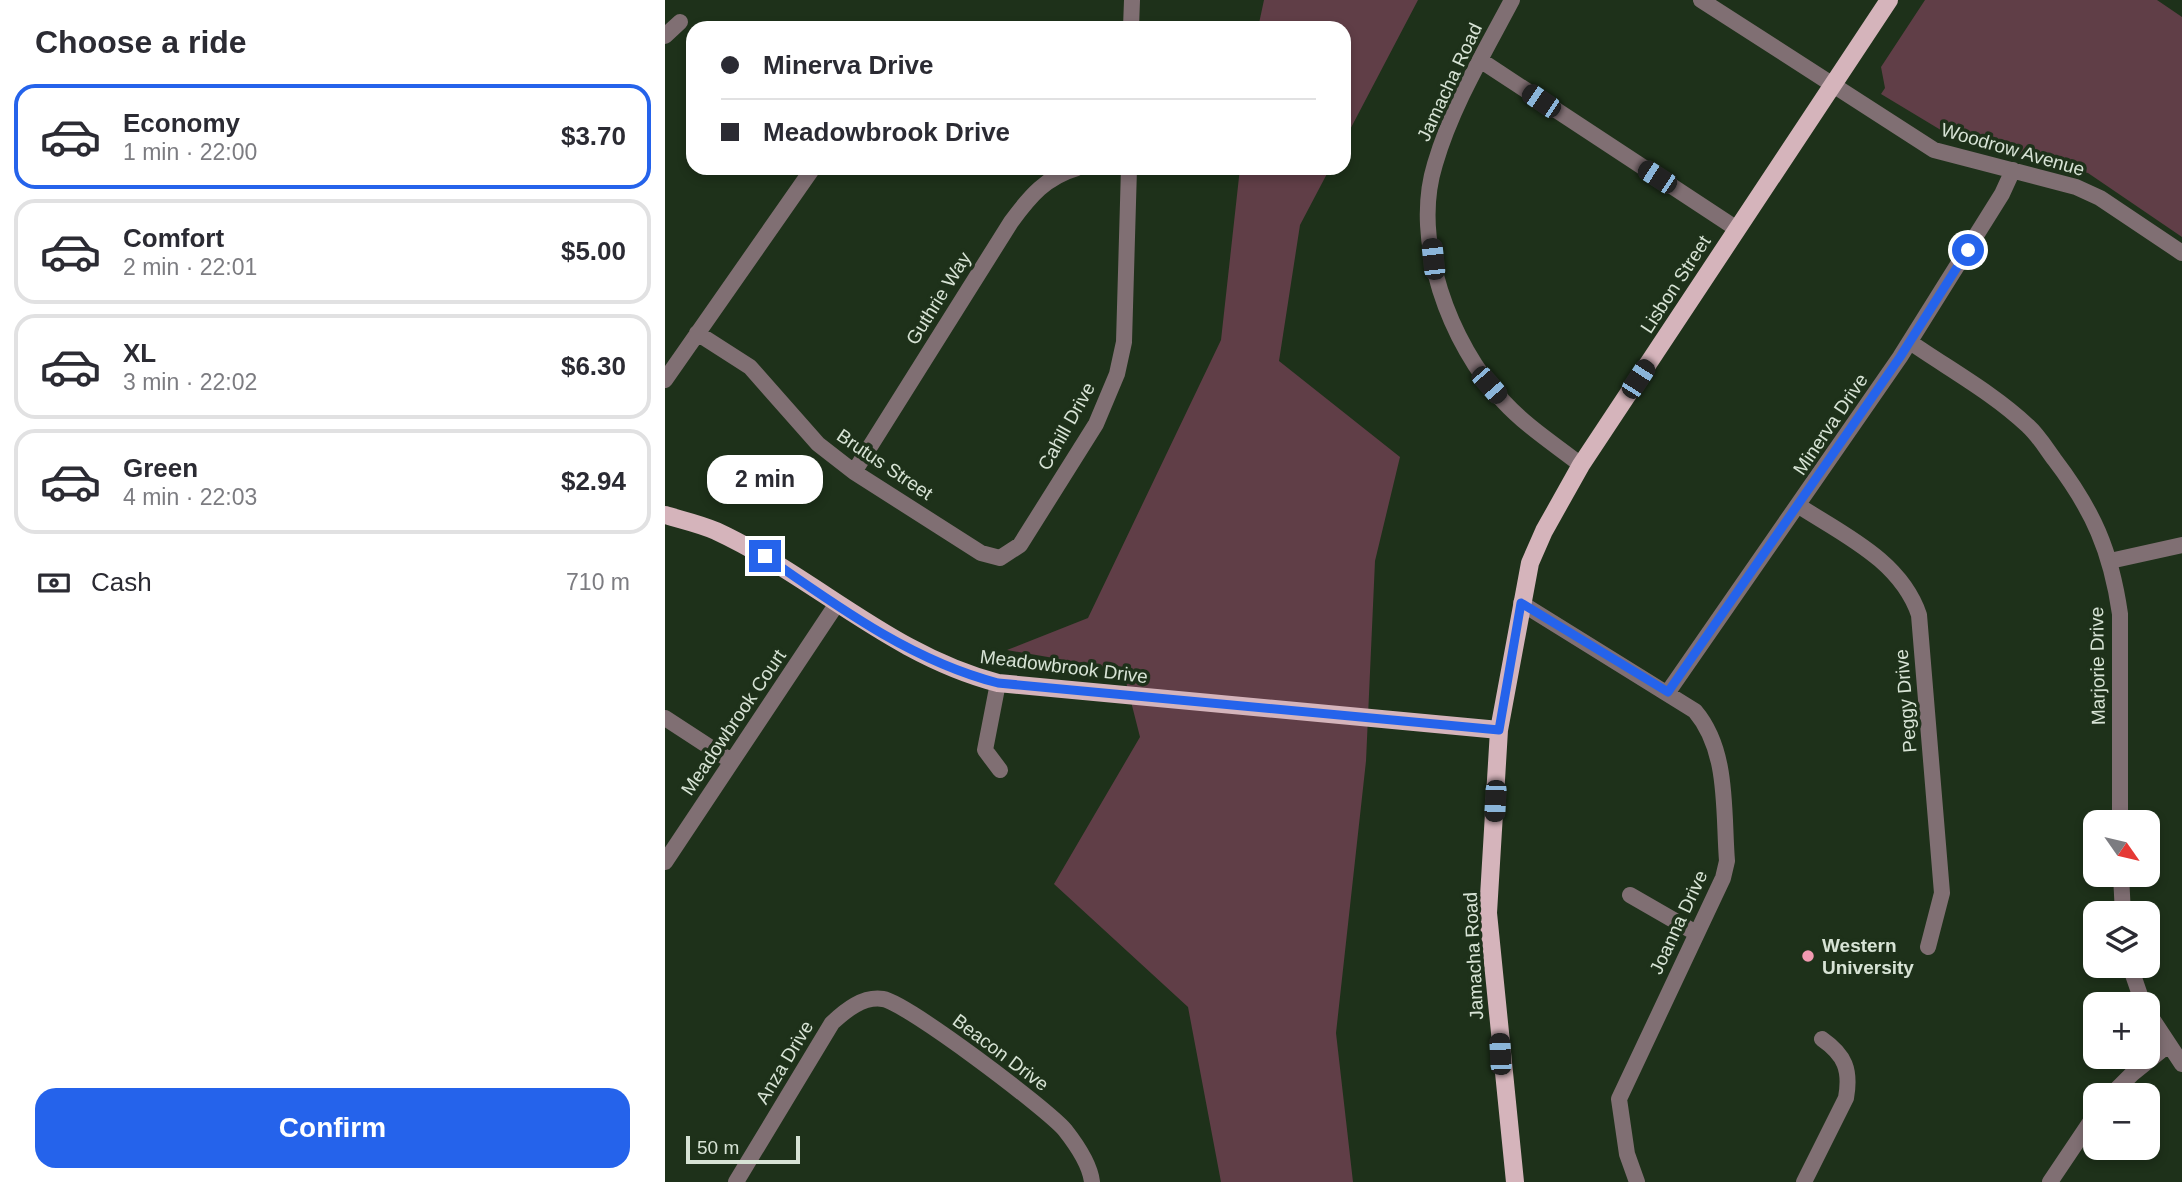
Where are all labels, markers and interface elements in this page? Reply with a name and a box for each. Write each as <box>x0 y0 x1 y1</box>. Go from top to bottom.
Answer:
street label: Jamacha Road <box>1413 20 1486 145</box>
text: Choose a ride <box>35 24 247 60</box>
text: Minerva Drive <box>763 50 934 80</box>
car <box>1518 81 1565 121</box>
icon: car <box>39 105 102 168</box>
text: Economy <box>123 108 240 138</box>
text: Meadowbrook Drive <box>763 117 1010 147</box>
street label: Woodrow Avenue <box>1939 119 2087 180</box>
text: $3.70 <box>561 121 626 151</box>
text: 1 min · 22:00 <box>123 139 257 165</box>
car <box>1634 157 1681 197</box>
icon: car <box>39 220 102 283</box>
text: Comfort <box>123 223 224 253</box>
street label: Lisbon Street <box>1636 231 1715 337</box>
route start <box>1952 234 1984 266</box>
text: $5.00 <box>561 236 626 266</box>
car <box>1421 237 1446 281</box>
street label: Guthrie Way <box>902 248 975 348</box>
text: 2 min · 22:01 <box>123 254 257 280</box>
icon: car <box>39 335 102 398</box>
text: XL <box>123 338 156 368</box>
text: $6.30 <box>561 351 626 381</box>
car <box>1618 356 1659 402</box>
car <box>1468 362 1511 408</box>
text: 3 min · 22:02 <box>123 369 257 395</box>
street label: Minerva Drive <box>1789 370 1872 479</box>
street label: Cahill Drive <box>1034 379 1099 474</box>
street label: Brutus Street <box>833 425 937 505</box>
icon: car <box>39 450 102 513</box>
text: Green <box>123 453 198 483</box>
callout: 2 min <box>707 454 823 504</box>
text: $2.94 <box>561 466 626 496</box>
text: 2 min <box>735 466 795 492</box>
text: 4 min · 22:03 <box>123 484 257 510</box>
route end <box>749 540 781 572</box>
icon: cash <box>35 564 73 602</box>
text: Cash <box>91 567 152 597</box>
text: 710 m <box>566 569 630 595</box>
street label: Marjorie Drive <box>2086 607 2109 725</box>
street label: Meadowbrook Court <box>677 645 790 799</box>
street label: Meadowbrook Drive <box>979 646 1149 687</box>
street label: Peggy Drive <box>1891 648 1920 753</box>
car <box>1484 779 1507 823</box>
north arrow <box>2083 810 2159 887</box>
map controls <box>2083 810 2160 1160</box>
street label: Joanna Drive <box>1645 867 1712 977</box>
street label: Jamacha Road <box>1460 892 1487 1020</box>
button: layers <box>2083 901 2160 978</box>
place label: Western University <box>1822 935 1914 978</box>
marker: Western University <box>1800 948 1816 964</box>
button: + <box>2083 992 2160 1069</box>
street label: Beacon Drive <box>949 1010 1053 1095</box>
street label: Anza Drive <box>751 1017 817 1107</box>
car <box>1489 1032 1512 1076</box>
button: − <box>2083 1083 2160 1160</box>
button: Confirm <box>35 1088 630 1168</box>
scale bar <box>686 1133 800 1165</box>
text: 50 m <box>697 1137 739 1158</box>

